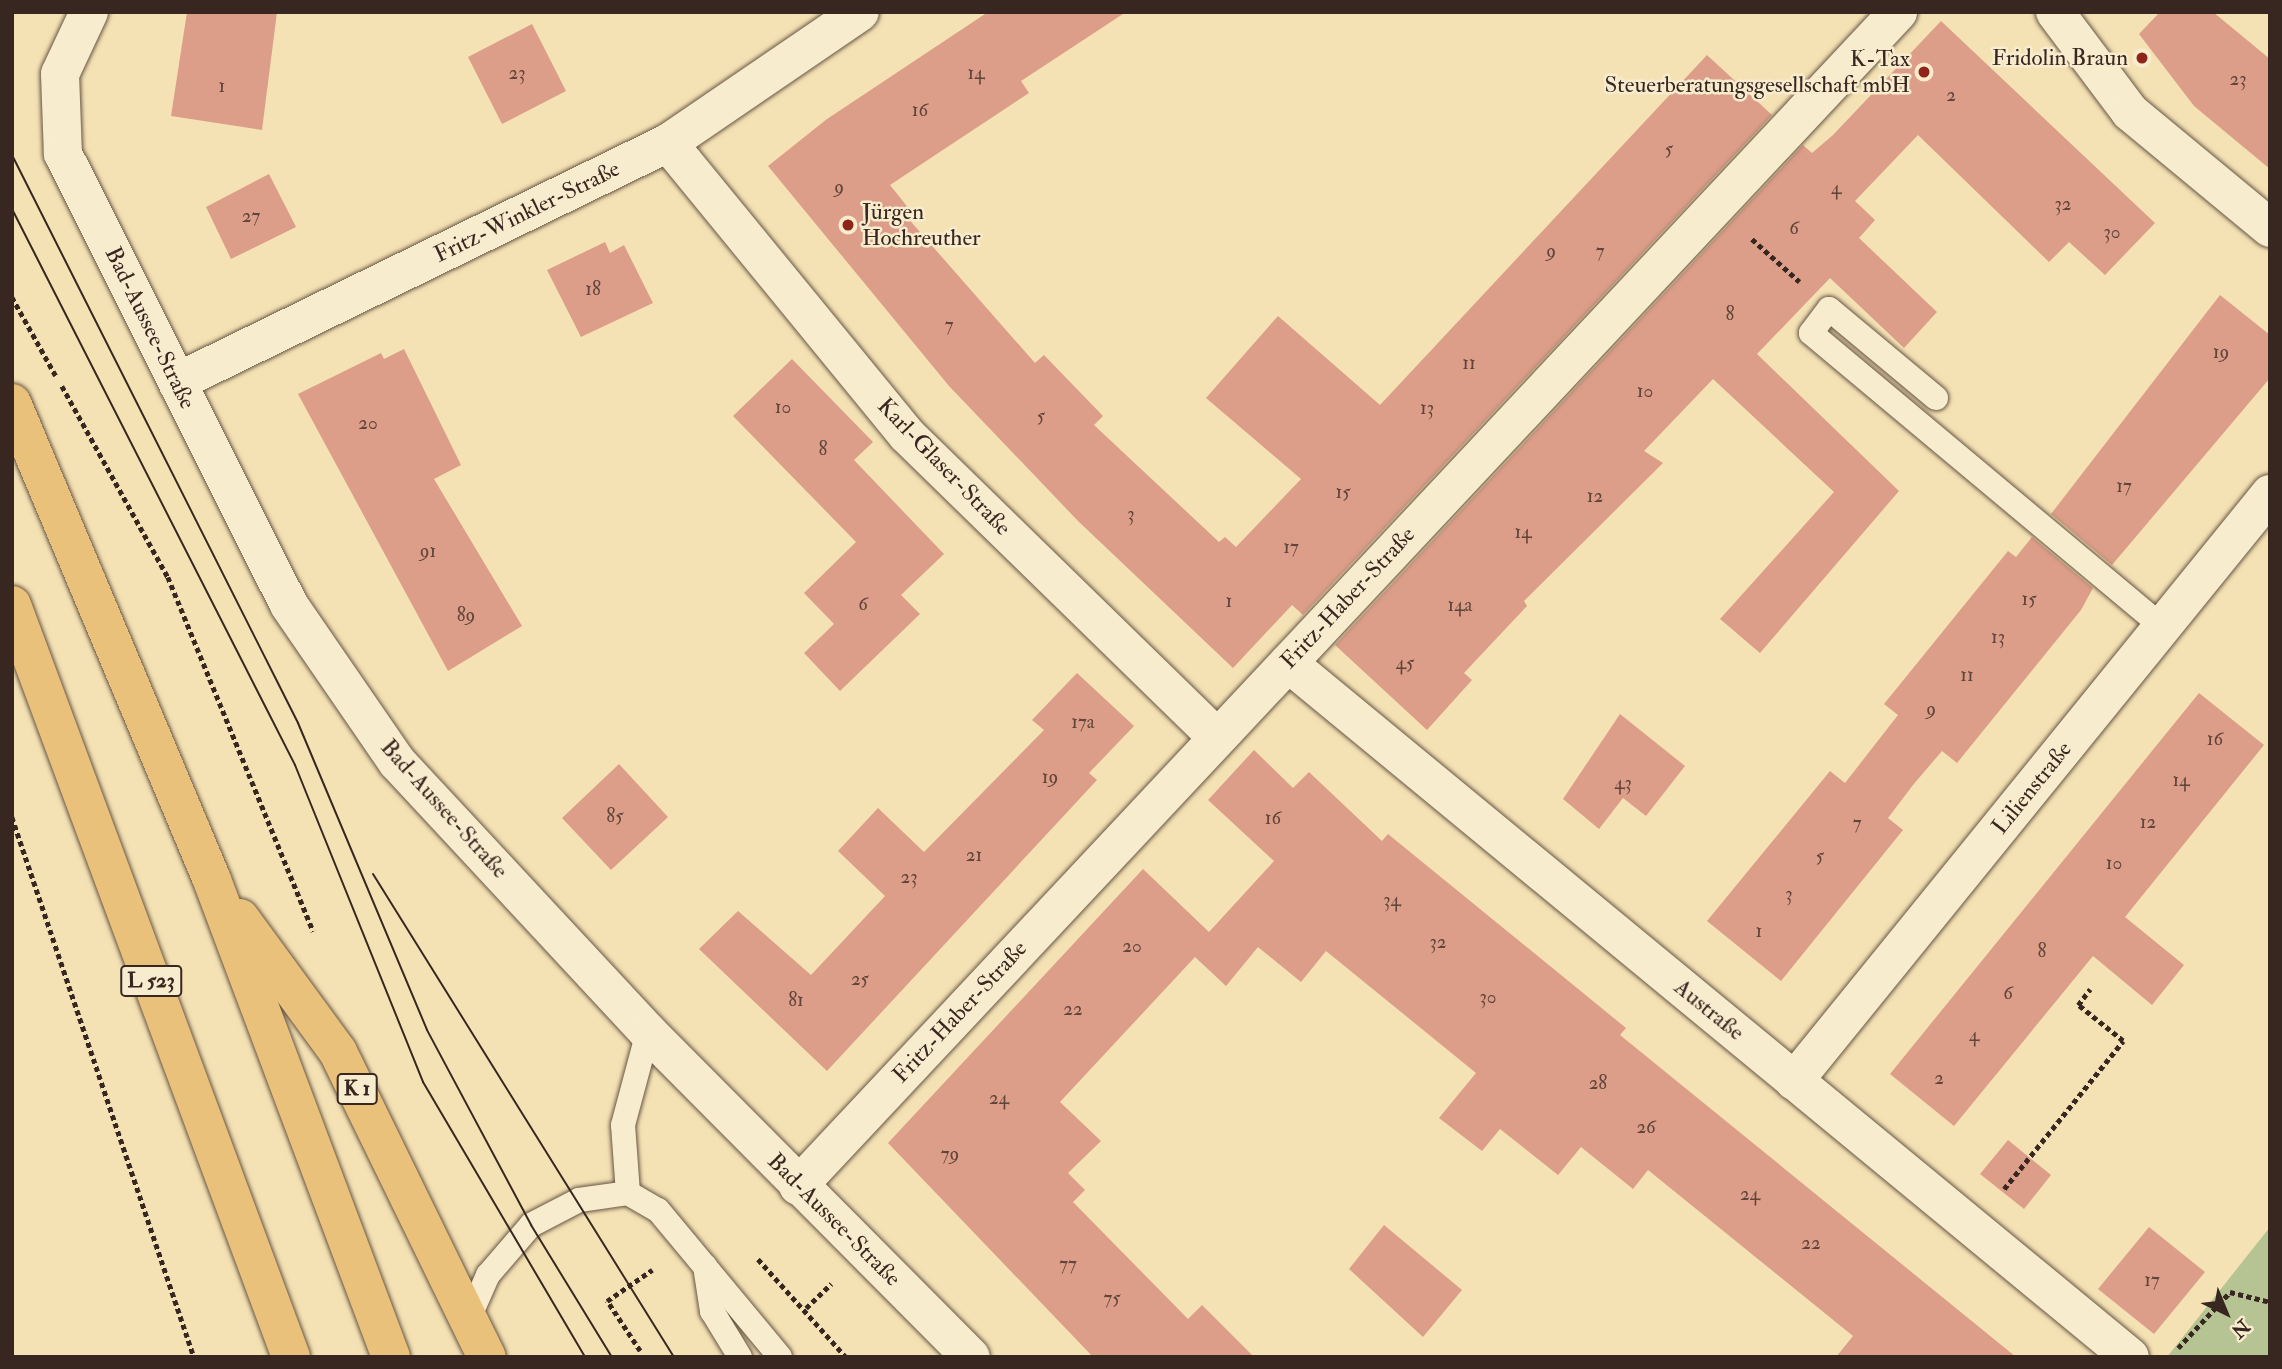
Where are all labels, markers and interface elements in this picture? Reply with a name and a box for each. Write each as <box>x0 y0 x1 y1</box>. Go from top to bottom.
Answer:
place label: Fridolin Braun <box>1992 44 2128 72</box>
place label: K-Tax Steuerberatungsgesellschaft mbH <box>1605 45 1910 99</box>
marker: Fridolin Braun <box>2134 50 2150 66</box>
house number: 23 <box>509 63 525 85</box>
house number: 14 <box>967 63 985 85</box>
marker: K-Tax Steuerberatungsgesellschaft mbH <box>1916 64 1932 80</box>
house number: 23 <box>2230 69 2246 91</box>
house number: 1 <box>219 76 225 98</box>
house number: 2 <box>1946 85 1956 107</box>
house number: 16 <box>912 100 928 122</box>
house number: 5 <box>1665 139 1673 161</box>
street label: Fritz-Winkler-Straße <box>430 155 624 269</box>
house number: 9 <box>834 177 844 199</box>
house number: 4 <box>1831 178 1841 200</box>
house number: 32 <box>2055 194 2071 216</box>
place label: Jürgen Hochreuther <box>862 198 981 252</box>
house number: 27 <box>242 206 260 228</box>
marker: Jürgen Hochreuther <box>840 217 856 233</box>
house number: 6 <box>1789 218 1799 240</box>
house number: 30 <box>2103 222 2121 244</box>
house number: 9 <box>1546 241 1556 263</box>
house number: 7 <box>1596 241 1604 263</box>
street label: Bad-Aussee-Straße <box>99 242 201 414</box>
house number: 18 <box>585 279 601 301</box>
house number: 8 <box>1726 304 1734 326</box>
house number: 7 <box>945 315 953 337</box>
house number: 19 <box>2213 342 2229 364</box>
house number: 11 <box>1462 353 1476 375</box>
house number: 10 <box>1637 381 1653 403</box>
street label: Karl-Glaser-Straße <box>871 393 1017 541</box>
house number: 10 <box>775 397 791 419</box>
house number: 13 <box>1420 398 1434 420</box>
house number: 5 <box>1037 406 1045 428</box>
house number: 20 <box>358 413 378 435</box>
house number: 8 <box>819 439 827 461</box>
house number: 17 <box>2116 476 2132 498</box>
house number: 15 <box>1335 482 1351 504</box>
house number: 12 <box>1587 486 1603 508</box>
house number: 3 <box>1127 504 1135 526</box>
street label: Fritz-Haber-Straße <box>1275 521 1421 675</box>
house number: 14 <box>1514 522 1532 544</box>
house number: 17 <box>1283 537 1299 559</box>
house number: 91 <box>420 541 436 563</box>
house number: 15 <box>2021 589 2037 611</box>
house number: 1 <box>1226 591 1232 613</box>
house number: 6 <box>858 594 868 616</box>
house number: 14a <box>1448 595 1472 617</box>
house number: 89 <box>457 605 475 627</box>
house number: 13 <box>1991 627 2005 649</box>
house number: 45 <box>1396 653 1414 675</box>
house number: 11 <box>1960 665 1974 687</box>
house number: 9 <box>1926 699 1936 721</box>
house number: 17a <box>1071 712 1095 734</box>
house number: 16 <box>2207 729 2223 751</box>
street label: Bad-Aussee-Straße <box>375 734 513 884</box>
street label: Lilienstraße <box>1986 736 2078 840</box>
house number: 19 <box>1042 767 1058 789</box>
house number: 14 <box>2172 770 2190 792</box>
house number: 43 <box>1614 773 1632 795</box>
house number: 85 <box>606 806 624 828</box>
house number: 16 <box>1265 808 1281 830</box>
house number: 12 <box>2140 812 2156 834</box>
house number: 7 <box>1853 813 1861 835</box>
house number: 21 <box>966 845 982 867</box>
house number: 5 <box>1816 846 1824 868</box>
house number: 10 <box>2106 853 2122 875</box>
house number: 23 <box>901 867 917 889</box>
house number: 3 <box>1785 884 1793 906</box>
house number: 34 <box>1383 890 1401 912</box>
house number: 1 <box>1756 921 1762 943</box>
house number: 32 <box>1430 932 1446 954</box>
street label: Fritz-Haber-Straße <box>887 935 1033 1089</box>
house number: 20 <box>1122 936 1142 958</box>
house number: 8 <box>2038 941 2046 963</box>
road number: L 523 <box>120 964 182 998</box>
house number: 25 <box>851 969 869 991</box>
street label: Austraße <box>1669 974 1749 1046</box>
house number: 6 <box>2003 983 2013 1005</box>
house number: 30 <box>1479 987 1497 1009</box>
house number: 81 <box>788 990 804 1012</box>
house number: 22 <box>1063 999 1083 1021</box>
house number: 4 <box>1969 1025 1979 1047</box>
house number: 2 <box>1934 1068 1944 1090</box>
road number: K 1 <box>336 1072 378 1106</box>
house number: 28 <box>1589 1073 1607 1095</box>
house number: 24 <box>989 1088 1009 1110</box>
house number: 26 <box>1636 1117 1656 1139</box>
house number: 79 <box>941 1144 959 1166</box>
street label: Bad-Aussee-Straße <box>762 1148 906 1292</box>
house number: 24 <box>1740 1184 1760 1206</box>
house number: 22 <box>1801 1233 1821 1255</box>
house number: 77 <box>1059 1254 1077 1276</box>
house number: 17 <box>2144 1270 2160 1292</box>
north arrow <box>2191 1278 2261 1348</box>
house number: 75 <box>1103 1288 1121 1310</box>
text: N <box>2226 1314 2255 1343</box>

